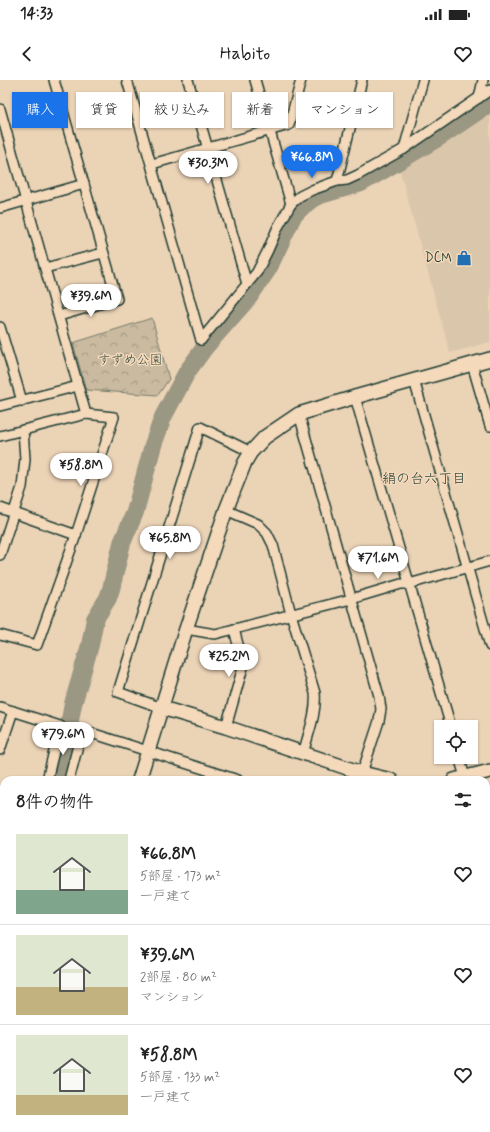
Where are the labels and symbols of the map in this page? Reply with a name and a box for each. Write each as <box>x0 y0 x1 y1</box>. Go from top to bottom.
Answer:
pin: ¥66.8M <box>279 145 345 179</box>
pin: ¥30.3M <box>175 151 241 185</box>
shop icon: DCM <box>455 249 473 267</box>
place label: DCM <box>425 250 452 267</box>
pin: ¥39.6M <box>58 284 124 318</box>
park label: すずめ公園 <box>97 352 163 369</box>
pin: ¥58.8M <box>48 453 114 487</box>
district label: 絹の台六丁目 <box>382 470 466 488</box>
pin: ¥65.8M <box>137 526 203 560</box>
pin: ¥71.6M <box>345 546 411 580</box>
pin: ¥25.2M <box>196 644 262 678</box>
pin: ¥79.6M <box>30 722 96 756</box>

